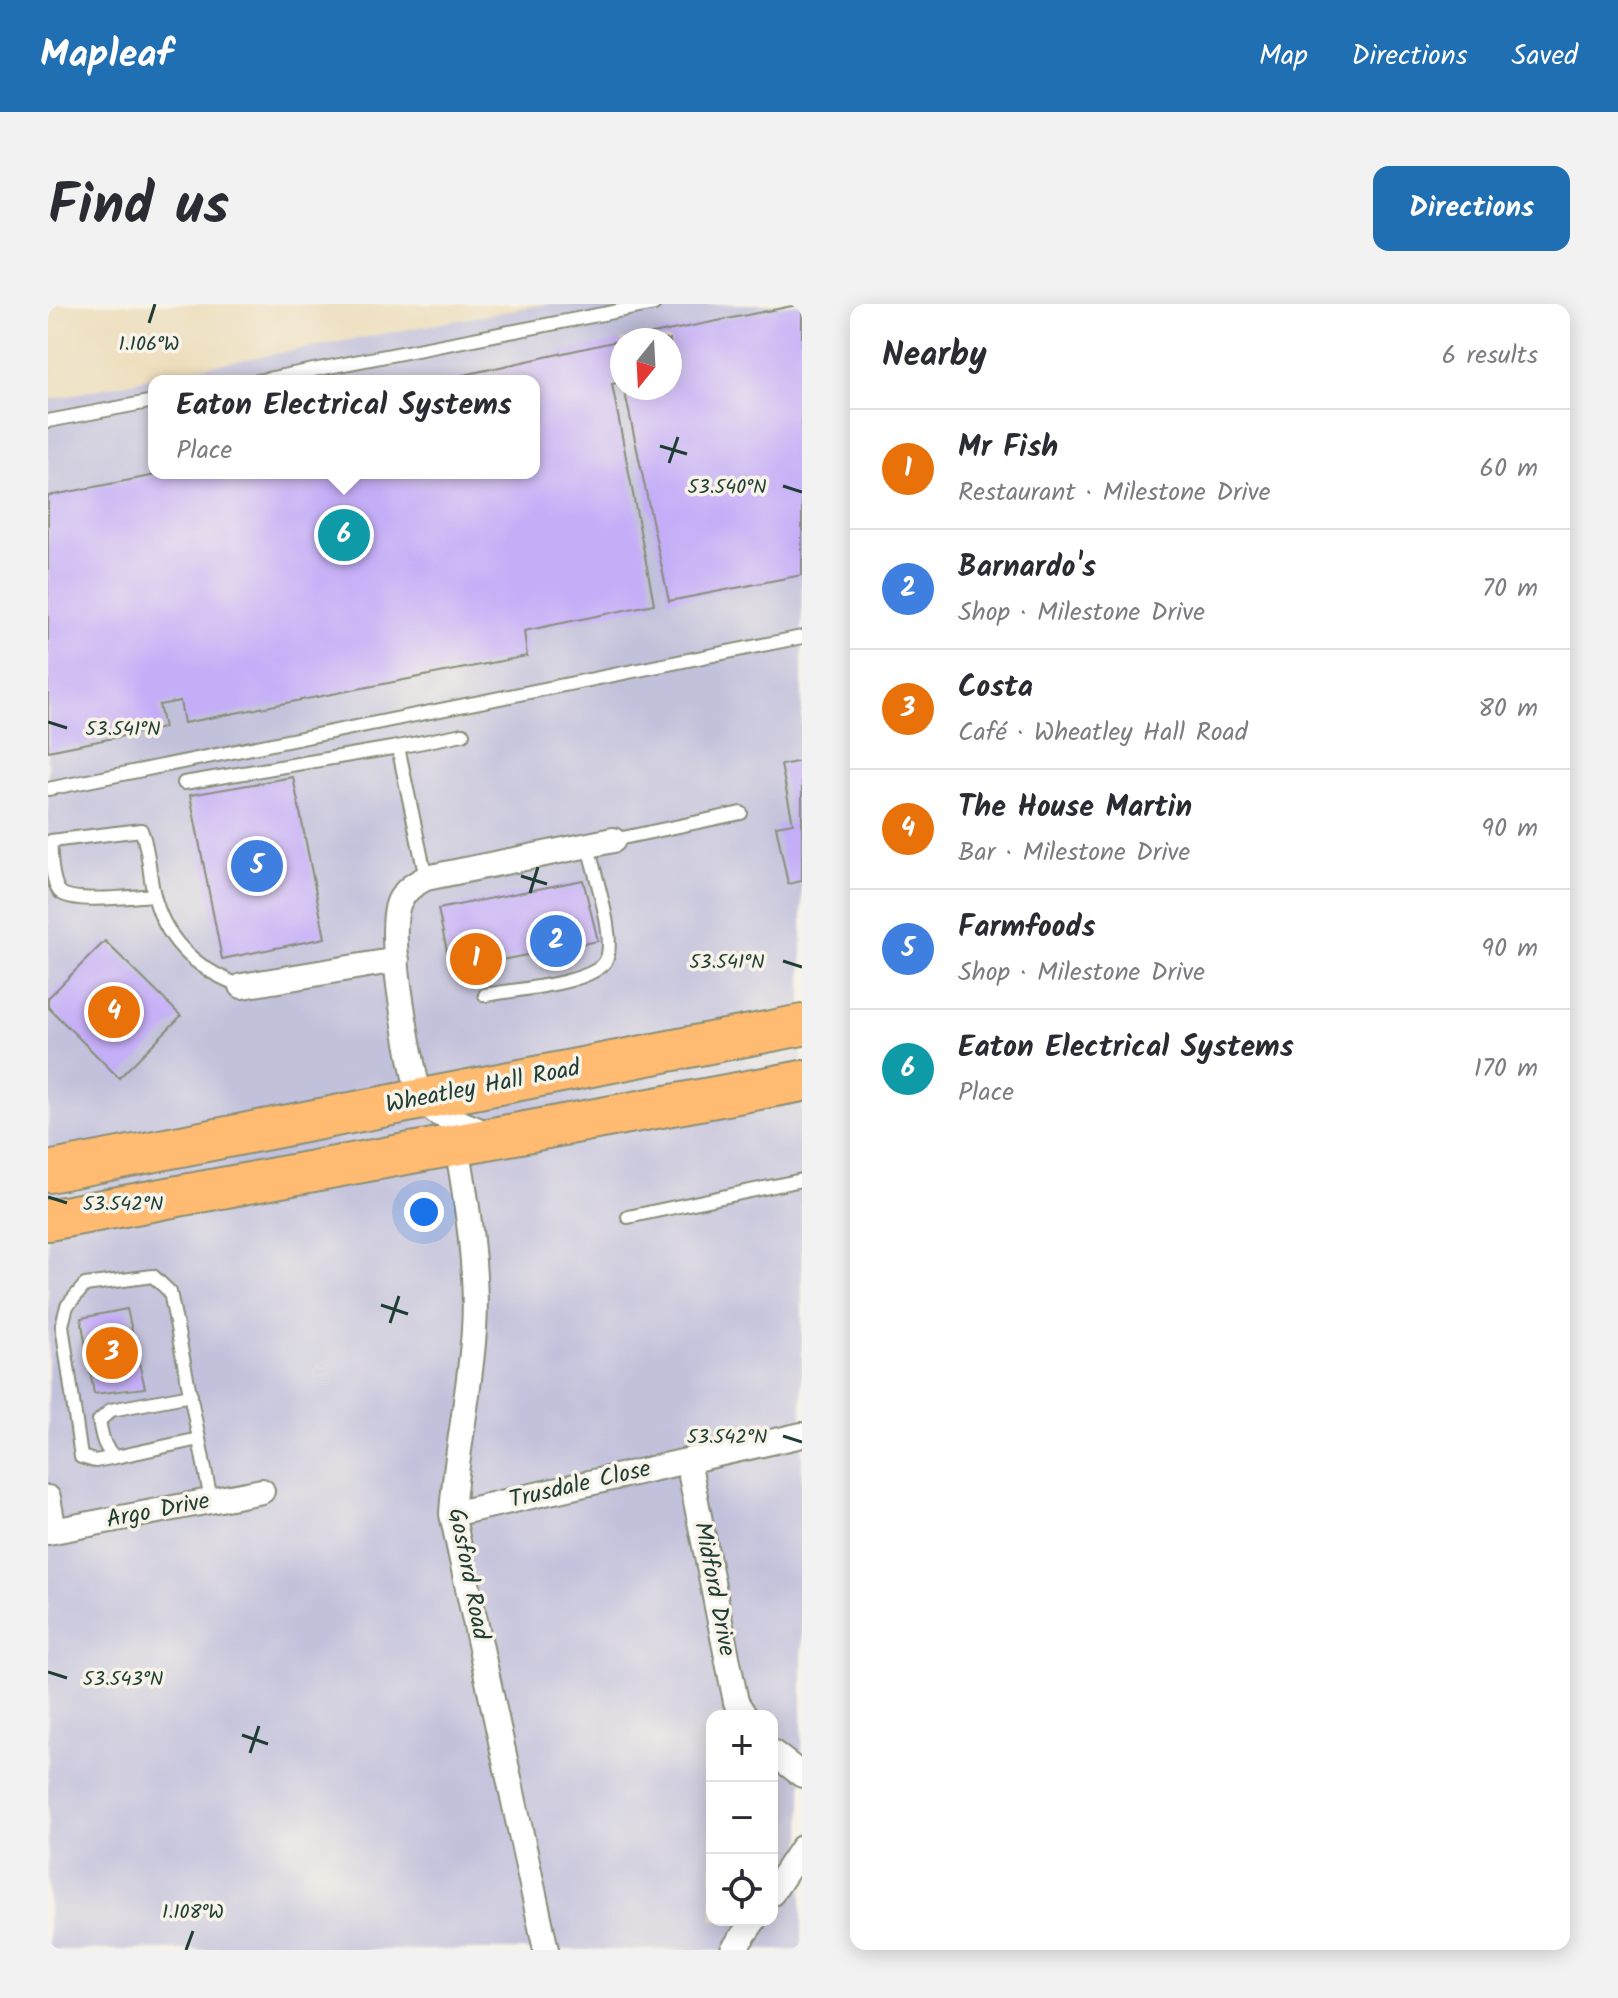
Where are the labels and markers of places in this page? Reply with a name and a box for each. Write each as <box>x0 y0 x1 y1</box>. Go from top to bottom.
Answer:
pin: 6 <box>318 505 370 565</box>
pin: 5 <box>231 836 283 896</box>
pin: 2 <box>530 911 582 971</box>
pin: 1 <box>450 929 502 989</box>
pin: 4 <box>88 982 140 1042</box>
pin: 3 <box>86 1323 138 1383</box>

